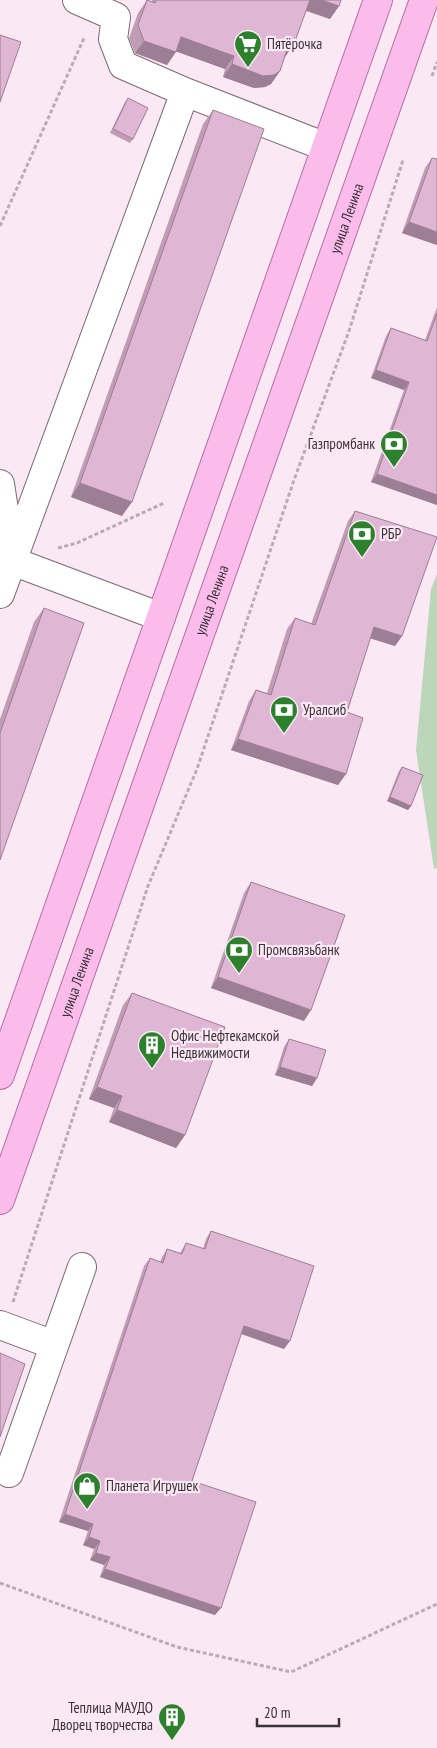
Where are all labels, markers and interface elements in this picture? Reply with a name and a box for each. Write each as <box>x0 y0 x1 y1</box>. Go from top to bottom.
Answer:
supermarket icon: Пятёрочка <box>233 29 263 68</box>
place label: Пятёрочка <box>267 34 322 53</box>
street label: улица Ленина <box>325 181 368 256</box>
bank icon: Газпромбанк <box>379 429 409 468</box>
place label: Газпромбанк <box>308 434 375 453</box>
bank icon: РБР <box>347 519 377 558</box>
place label: РБР <box>381 524 401 543</box>
street label: улица Ленина <box>190 562 233 638</box>
bank icon: Уралсиб <box>269 695 299 734</box>
place label: Уралсиб <box>303 700 346 719</box>
bank icon: Промсвязьбанк <box>224 935 254 974</box>
place label: Промсвязьбанк <box>258 940 340 959</box>
street label: улица Ленина <box>55 944 98 1020</box>
place label: Офис Нефтекамской Недвижимости <box>171 1026 279 1062</box>
building icon: Офис Нефтекамской Недвижимости <box>137 1030 167 1069</box>
shop icon: Планета Игрушек <box>72 1471 102 1510</box>
place label: Планета Игрушек <box>106 1476 198 1495</box>
scale bar <box>257 1696 340 1728</box>
place label: Теплица МАУДО Дворец творчества <box>52 1698 153 1734</box>
building icon: Теплица МАУДО Дворец творчества <box>157 1702 187 1741</box>
text: 20 m <box>264 1703 290 1722</box>

